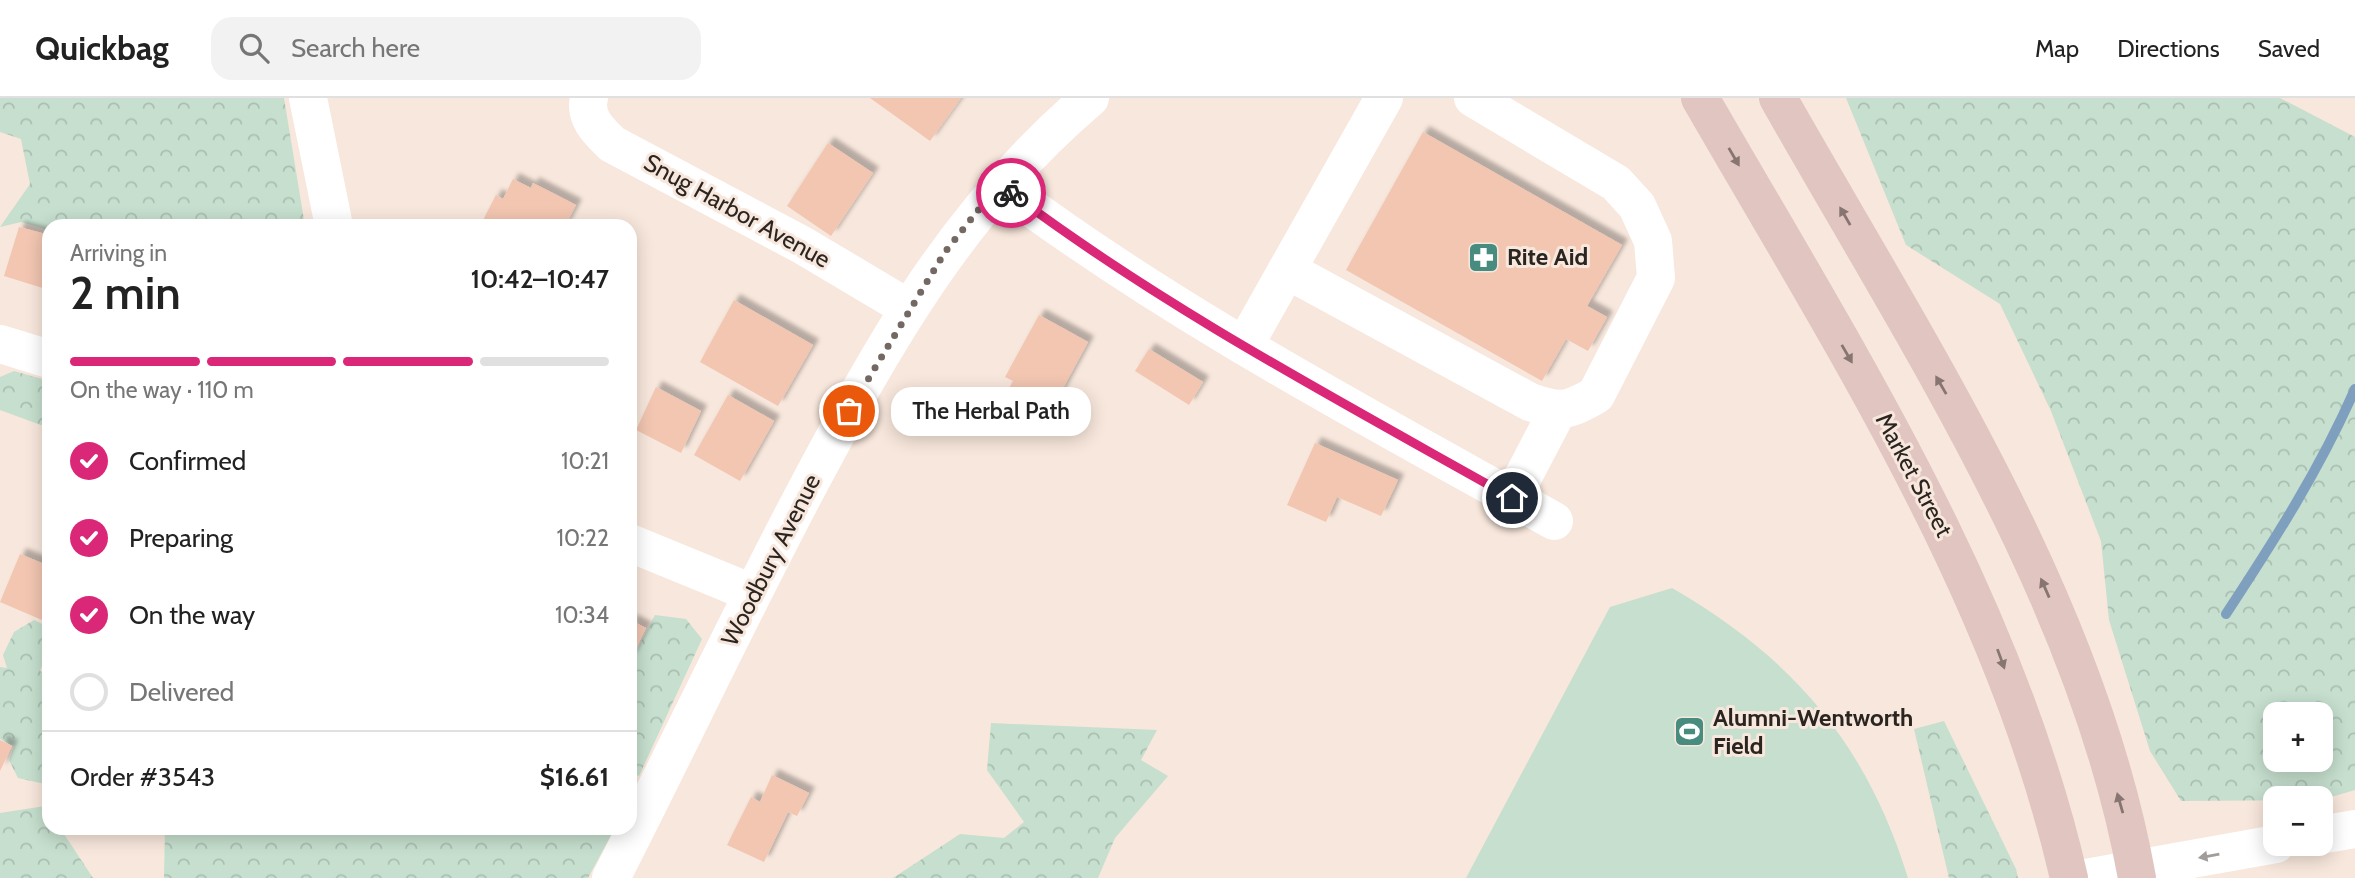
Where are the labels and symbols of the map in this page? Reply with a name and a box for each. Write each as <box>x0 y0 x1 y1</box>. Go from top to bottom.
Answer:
street label: Snug Harbor Avenue <box>639 147 836 274</box>
one-way arrow <box>1728 148 1740 167</box>
courier <box>976 158 1046 228</box>
one-way arrow <box>1839 207 1851 226</box>
pharmacy icon: Rite Aid <box>1467 240 1501 274</box>
place label: Rite Aid <box>1507 242 1588 271</box>
one-way arrow <box>1841 345 1853 364</box>
one-way arrow <box>1935 376 1947 395</box>
pin <box>819 381 879 441</box>
callout: The Herbal Path <box>891 386 1090 436</box>
street label: Market Street <box>1870 408 1959 542</box>
pin <box>1482 468 1542 528</box>
street label: Woodbury Avenue <box>715 469 826 650</box>
one-way arrow <box>2039 578 2051 598</box>
one-way arrow <box>1996 649 2007 670</box>
place label: Alumni-Wentworth Field <box>1713 703 1913 760</box>
sports icon: Alumni-Wentworth Field <box>1673 715 1707 749</box>
one-way arrow <box>2114 792 2124 813</box>
one-way arrow <box>2198 850 2220 861</box>

